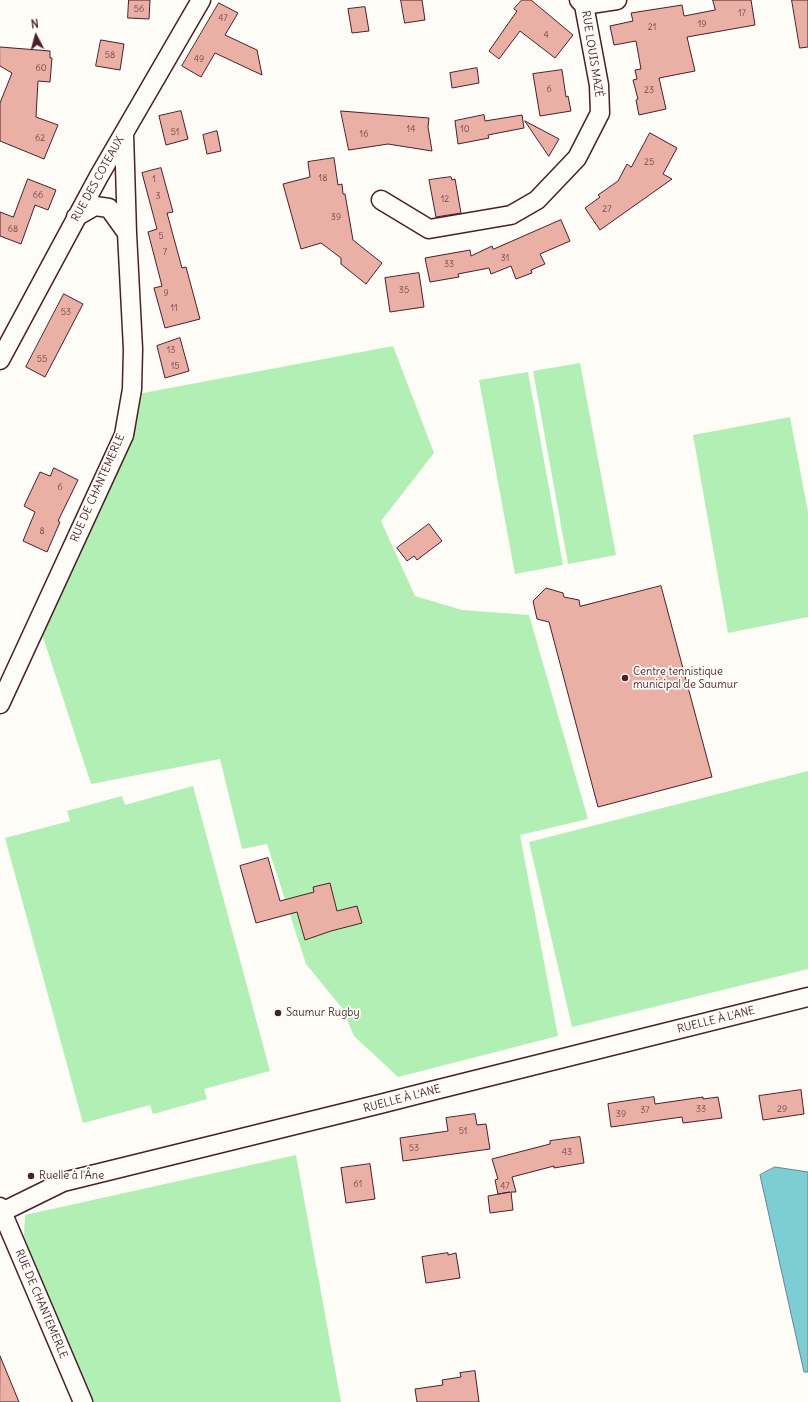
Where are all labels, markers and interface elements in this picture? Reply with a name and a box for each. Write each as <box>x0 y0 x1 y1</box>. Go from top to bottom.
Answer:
house number: 56 <box>134 4 144 14</box>
house number: 17 <box>738 8 746 18</box>
street label: RUE LOUIS MAZÉ <box>579 10 605 98</box>
house number: 47 <box>218 13 228 23</box>
north arrow <box>16 16 56 56</box>
text: N <box>30 17 39 31</box>
house number: 19 <box>698 19 706 29</box>
house number: 21 <box>648 22 656 32</box>
house number: 4 <box>543 30 549 40</box>
house number: 58 <box>105 50 115 60</box>
house number: 49 <box>194 54 204 64</box>
house number: 60 <box>35 63 47 73</box>
house number: 6 <box>546 84 552 94</box>
house number: 23 <box>644 85 654 95</box>
house number: 14 <box>407 124 415 134</box>
house number: 10 <box>460 124 470 134</box>
house number: 51 <box>171 127 179 137</box>
house number: 16 <box>360 129 368 139</box>
house number: 62 <box>35 133 45 143</box>
street label: RUE DES COTEAUX <box>69 134 127 224</box>
house number: 25 <box>644 157 654 167</box>
house number: 18 <box>319 173 327 183</box>
house number: 1 <box>152 174 156 184</box>
house number: 66 <box>33 190 43 200</box>
house number: 3 <box>155 191 161 201</box>
house number: 12 <box>441 194 449 204</box>
house number: 27 <box>602 204 612 214</box>
house number: 39 <box>331 212 341 222</box>
house number: 68 <box>8 224 18 234</box>
house number: 5 <box>158 231 164 241</box>
house number: 7 <box>163 247 167 257</box>
house number: 31 <box>501 253 509 263</box>
house number: 33 <box>444 259 454 269</box>
house number: 35 <box>399 285 409 295</box>
house number: 9 <box>163 288 169 298</box>
house number: 11 <box>170 303 178 313</box>
house number: 53 <box>61 307 71 317</box>
house number: 13 <box>167 345 175 355</box>
house number: 55 <box>37 354 47 364</box>
house number: 15 <box>171 361 179 371</box>
street label: RUE DE CHANTEMERLE <box>68 432 128 544</box>
house number: 6 <box>57 482 63 492</box>
house number: 8 <box>39 526 45 536</box>
place label: Centre tennistique municipal de Saumur <box>633 665 738 691</box>
marker: Centre tennistique municipal de Saumur <box>620 673 630 683</box>
street label: RUELLE À L'ANE <box>676 1004 756 1036</box>
place label: Saumur Rugby <box>286 1006 360 1020</box>
marker: Saumur Rugby <box>273 1008 283 1018</box>
street label: RUELLE À L'ANE <box>362 1082 442 1116</box>
house number: 33 <box>696 1104 706 1114</box>
house number: 29 <box>777 1104 787 1114</box>
house number: 37 <box>640 1105 650 1115</box>
house number: 39 <box>616 1109 626 1119</box>
house number: 51 <box>459 1126 467 1136</box>
house number: 53 <box>409 1143 419 1153</box>
house number: 43 <box>562 1147 572 1157</box>
place label: Ruelle à l'Âne <box>39 1169 104 1183</box>
marker: Ruelle à l'Âne <box>26 1171 36 1181</box>
house number: 61 <box>354 1179 362 1189</box>
house number: 47 <box>500 1181 510 1191</box>
street label: RUE DE CHANTEMERLE <box>12 1247 70 1361</box>

